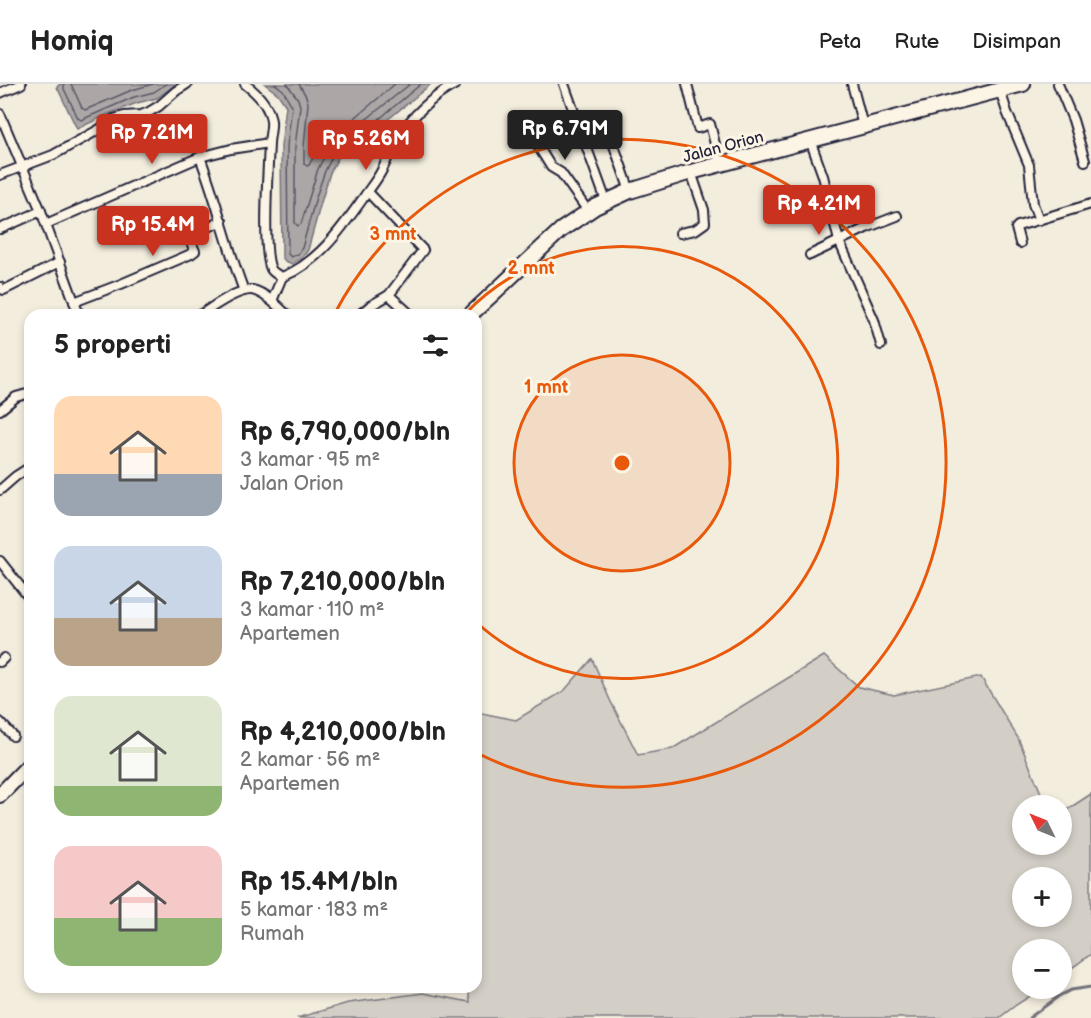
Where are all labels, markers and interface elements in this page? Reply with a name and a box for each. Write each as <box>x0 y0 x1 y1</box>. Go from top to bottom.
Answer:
text: Homiq <box>30 25 114 58</box>
text: Peta <box>819 29 861 54</box>
text: Rute <box>894 29 939 54</box>
text: Disimpan <box>972 29 1061 54</box>
pin: Rp 6.79M <box>503 110 627 161</box>
pin: Rp 7.21M <box>90 114 214 165</box>
text: Rp 6.79M <box>521 117 609 141</box>
pin: Rp 5.26M <box>304 120 428 171</box>
text: Rp 7.21M <box>110 121 194 145</box>
text: Rp 5.26M <box>322 127 410 151</box>
street label: Jalan Orion <box>681 128 766 167</box>
pin: Rp 4.21M <box>757 185 881 236</box>
text: Rp 4.21M <box>777 192 861 216</box>
pin: Rp 15.4M <box>91 206 215 257</box>
text: Rp 15.4M <box>111 213 195 237</box>
text: 3 mnt <box>370 224 416 245</box>
text: 2 mnt <box>507 258 555 279</box>
icon: filters <box>419 329 452 362</box>
text: 5 properti <box>54 330 171 361</box>
text: 1 mnt <box>524 377 568 398</box>
text: Rp 6,790,000/bln <box>240 417 450 448</box>
icon: home <box>102 420 174 492</box>
text: 3 kamar · 95 m² <box>240 448 380 472</box>
centre of rings <box>612 453 632 473</box>
text: Jalan Orion <box>240 472 343 496</box>
text: Rp 7,210,000/bln <box>240 567 445 598</box>
icon: home <box>102 570 174 642</box>
text: 3 kamar · 110 m² <box>240 598 384 622</box>
text: Apartemen <box>240 622 340 646</box>
text: Rp 4,210,000/bln <box>240 717 446 748</box>
icon: home <box>102 720 174 792</box>
text: 2 kamar · 56 m² <box>240 748 380 772</box>
text: Apartemen <box>240 772 340 796</box>
north arrow <box>1012 795 1072 855</box>
map controls <box>1012 795 1072 999</box>
text: Rp 15.4M/bln <box>240 867 398 898</box>
button: + <box>1012 867 1072 927</box>
icon: home <box>102 870 174 942</box>
text: 5 kamar · 183 m² <box>240 898 388 922</box>
text: Rumah <box>240 922 304 946</box>
button: − <box>1012 939 1072 999</box>

